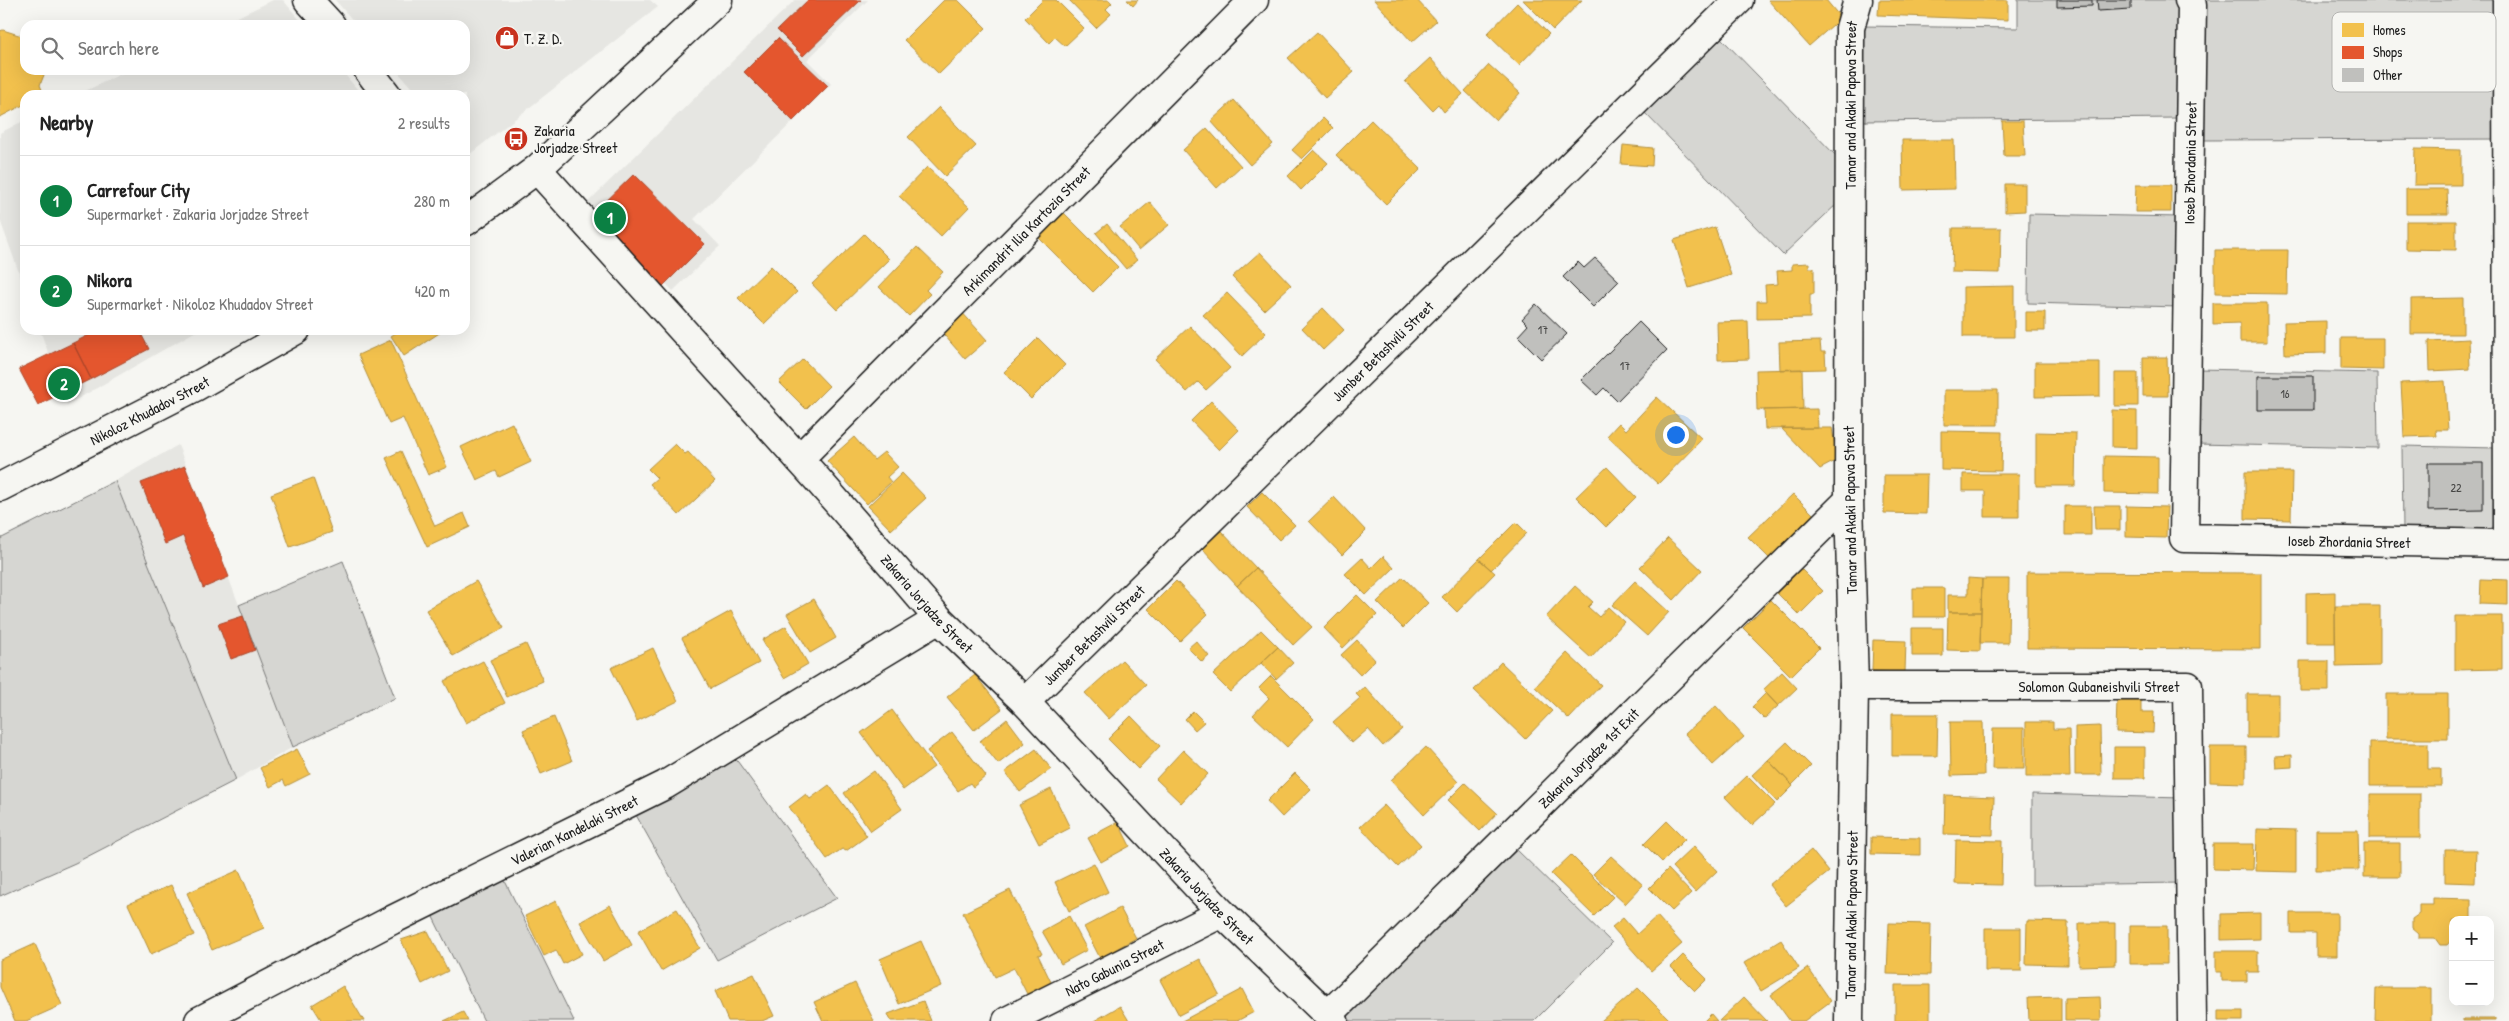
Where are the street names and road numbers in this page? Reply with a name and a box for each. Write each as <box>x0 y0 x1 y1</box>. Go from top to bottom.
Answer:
street label: Tamar and Akaki Papava Street <box>1839 17 1862 189</box>
street label: Ioseb Zhordania Street <box>2178 101 2202 225</box>
street label: Arkimandrit Ilia Kartozia Street <box>957 160 1095 300</box>
street label: Jumber Betashvili Street <box>1327 295 1438 406</box>
street label: Nikoloz Khudadov Street <box>86 370 214 450</box>
street label: Tamar and Akaki Papava Street <box>1838 425 1862 594</box>
street label: Ioseb Zhordania Street <box>2287 529 2412 553</box>
street label: Zakaria Jorjadze Street <box>876 549 979 658</box>
street label: Jumber Betashvili Street <box>1038 579 1150 690</box>
street label: Solomon Qubaneishvili Street <box>2019 676 2180 697</box>
street label: Zakaria Jorjadze 1st Exit <box>1533 702 1644 812</box>
street label: Valerian Kandelaki Street <box>507 789 642 870</box>
street label: Tamar and Akaki Papava Street <box>1839 830 1862 999</box>
street label: Zakaria Jorjadze Street <box>1155 843 1260 950</box>
street label: Nato Gabunia Street <box>1061 933 1168 1001</box>

